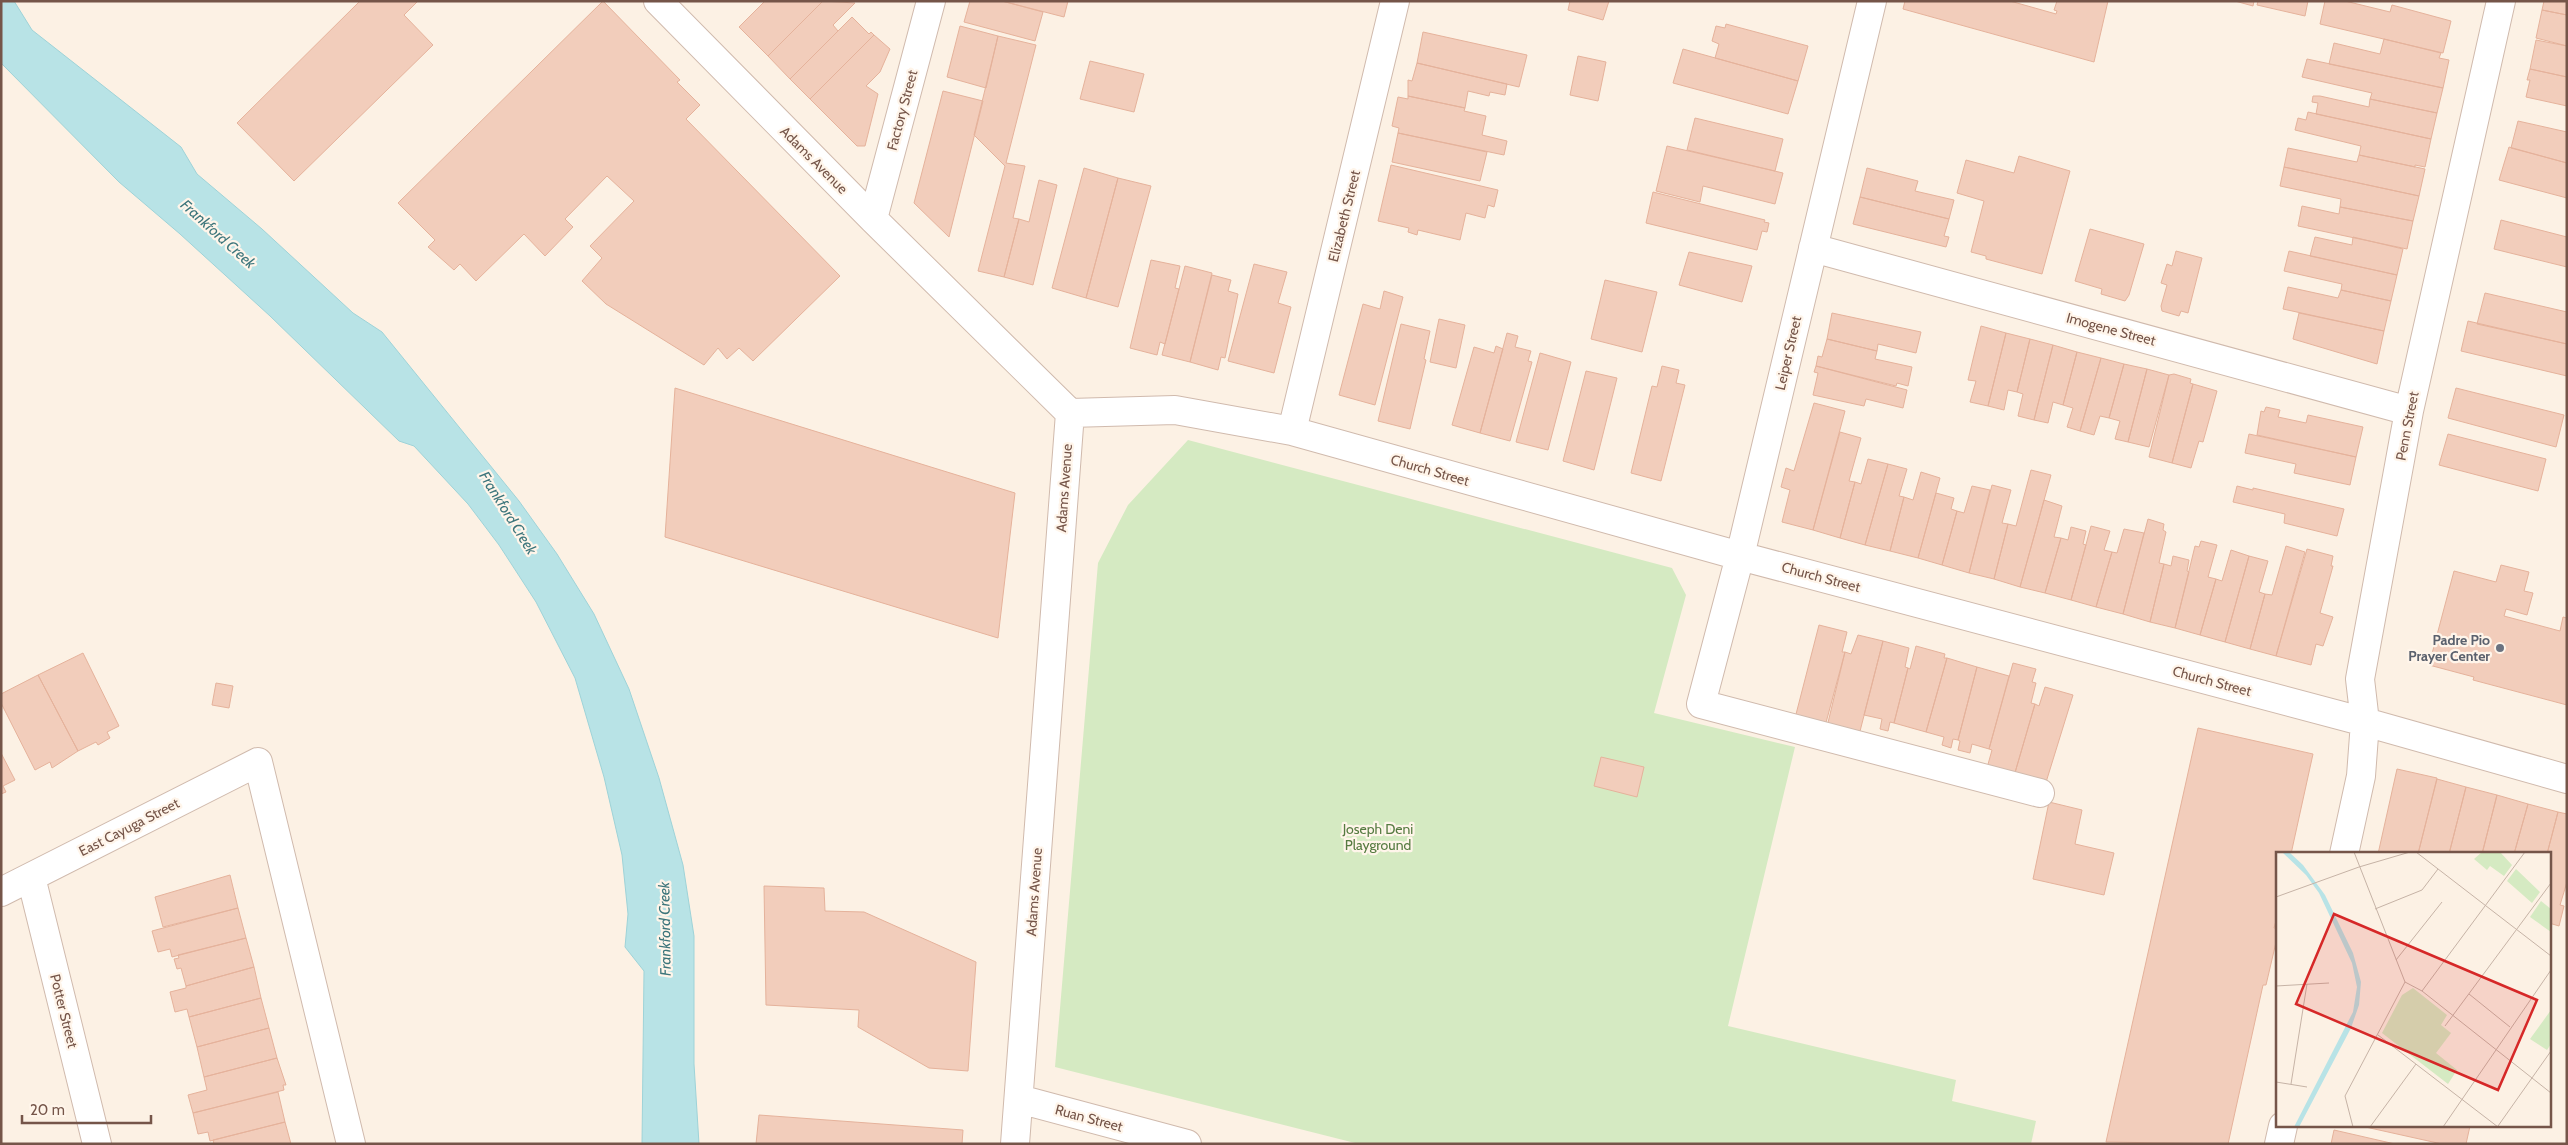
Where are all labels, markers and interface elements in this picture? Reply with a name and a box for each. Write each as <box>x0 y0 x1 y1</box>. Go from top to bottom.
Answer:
street label: Factory Street <box>883 68 921 152</box>
street label: Adams Avenue <box>776 122 852 198</box>
street label: Elizabeth Street <box>1324 168 1364 264</box>
water label: Frankford Creek <box>177 196 260 273</box>
street label: Imogene Street <box>2064 308 2158 350</box>
street label: Leiper Street <box>1771 314 1805 392</box>
street label: Penn Street <box>2392 390 2423 462</box>
street label: Adams Avenue <box>1052 443 1076 533</box>
street label: Church Street <box>1389 450 1472 490</box>
water label: Frankford Creek <box>475 468 541 558</box>
street label: Church Street <box>1780 558 1863 596</box>
place label: Padre Pio Prayer Center <box>2408 631 2490 665</box>
marker: Padre Pio Prayer Center <box>2494 642 2506 654</box>
street label: Church Street <box>2171 662 2254 700</box>
street label: East Cayuga Street <box>76 794 183 860</box>
park label: Joseph Deni Playground <box>1342 820 1413 854</box>
street label: Adams Avenue <box>1022 847 1046 937</box>
inset map <box>2276 852 2550 1128</box>
water label: Frankford Creek <box>655 881 675 976</box>
street label: Potter Street <box>46 972 82 1050</box>
scale bar <box>22 1092 151 1124</box>
street label: Ruan Street <box>1053 1100 1125 1136</box>
text: 20 m <box>30 1101 65 1119</box>

